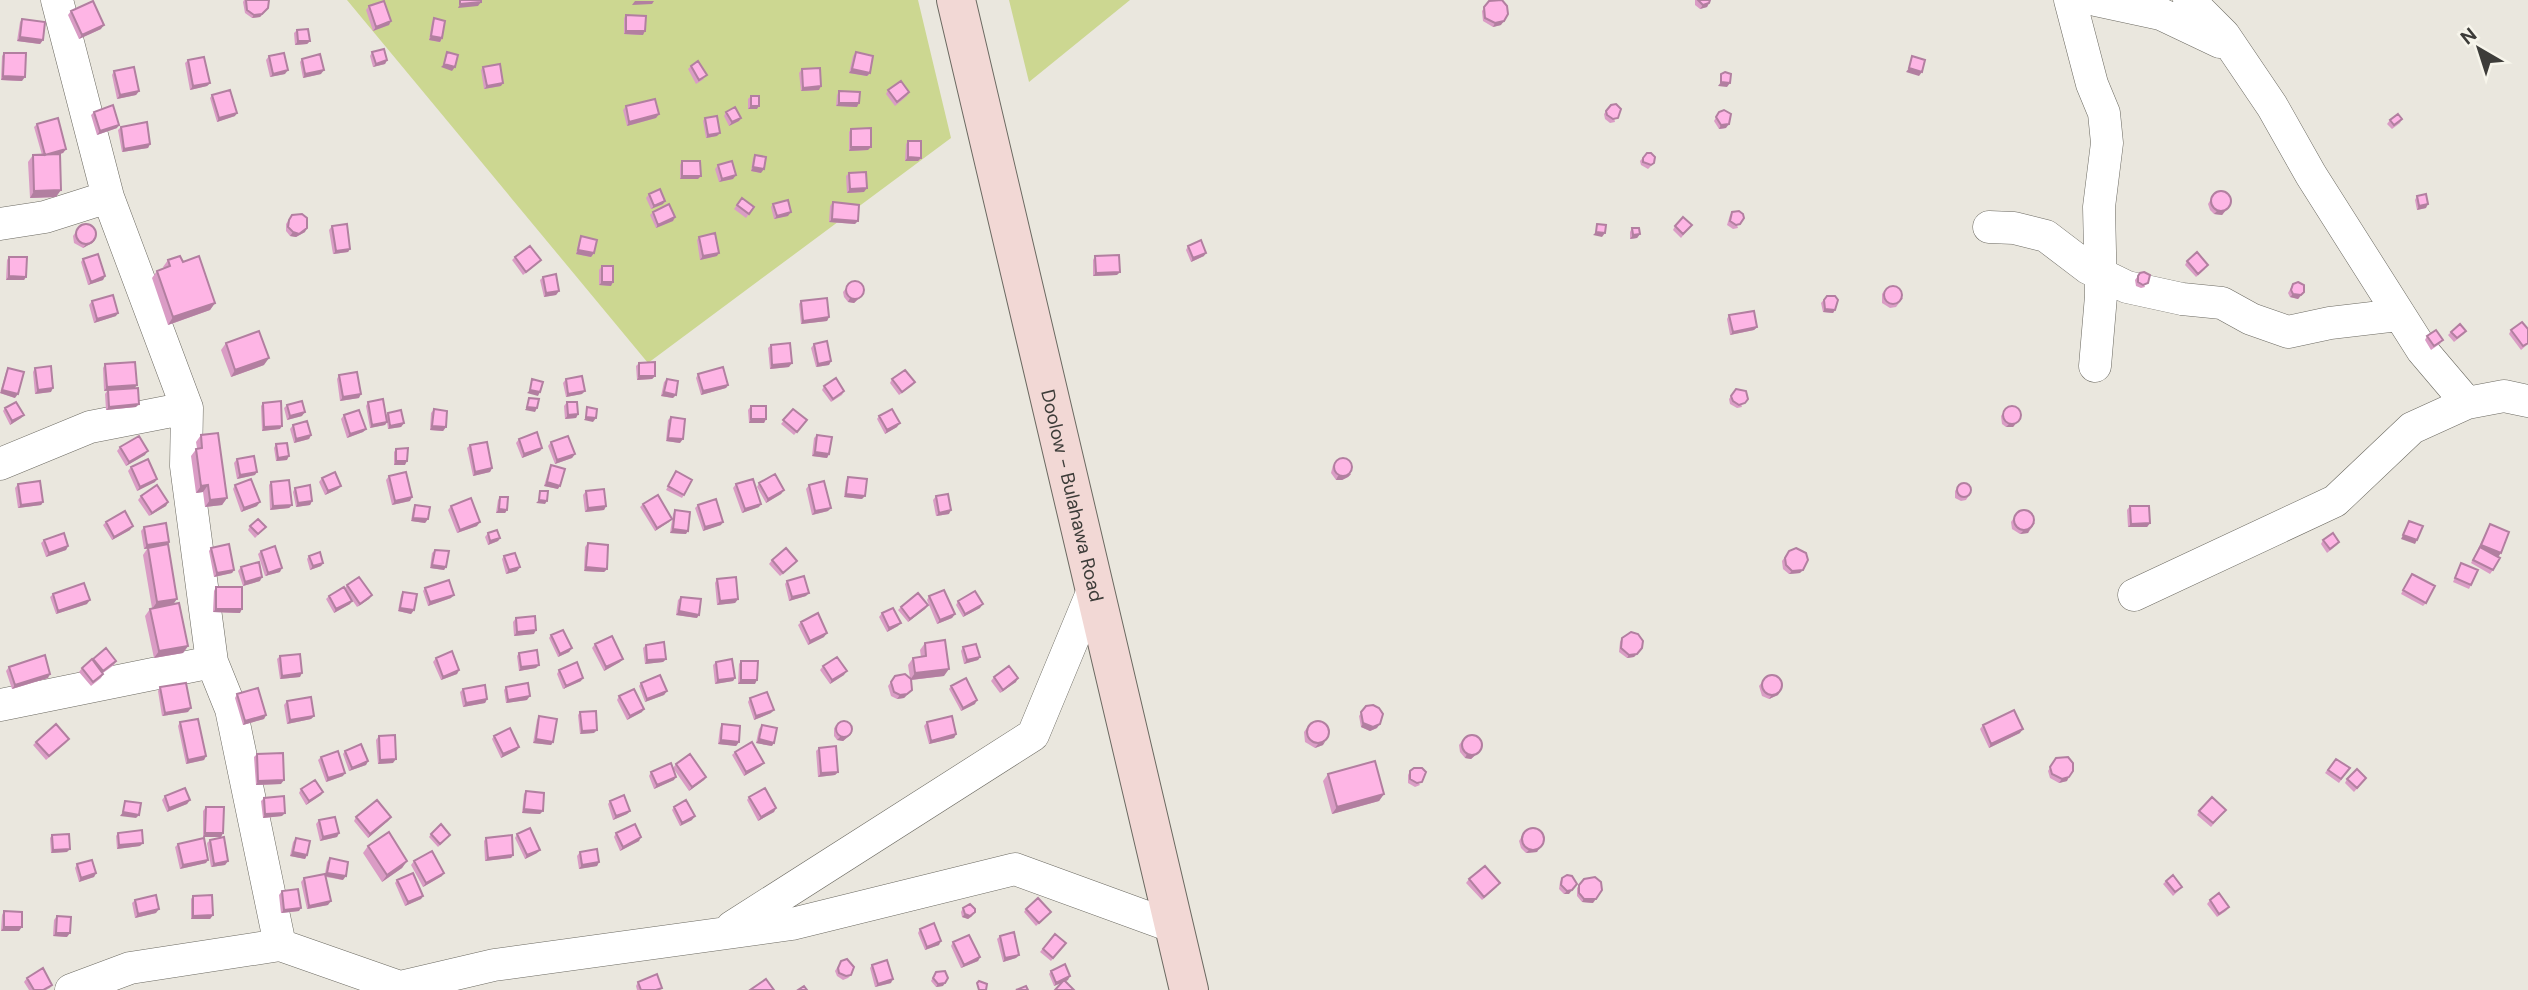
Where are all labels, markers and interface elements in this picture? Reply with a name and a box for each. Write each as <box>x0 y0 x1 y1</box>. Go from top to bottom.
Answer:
north arrow <box>2444 14 2514 84</box>
text: N <box>2455 22 2482 50</box>
street label: Doolow - Bulahawa Road <box>1036 387 1110 604</box>

